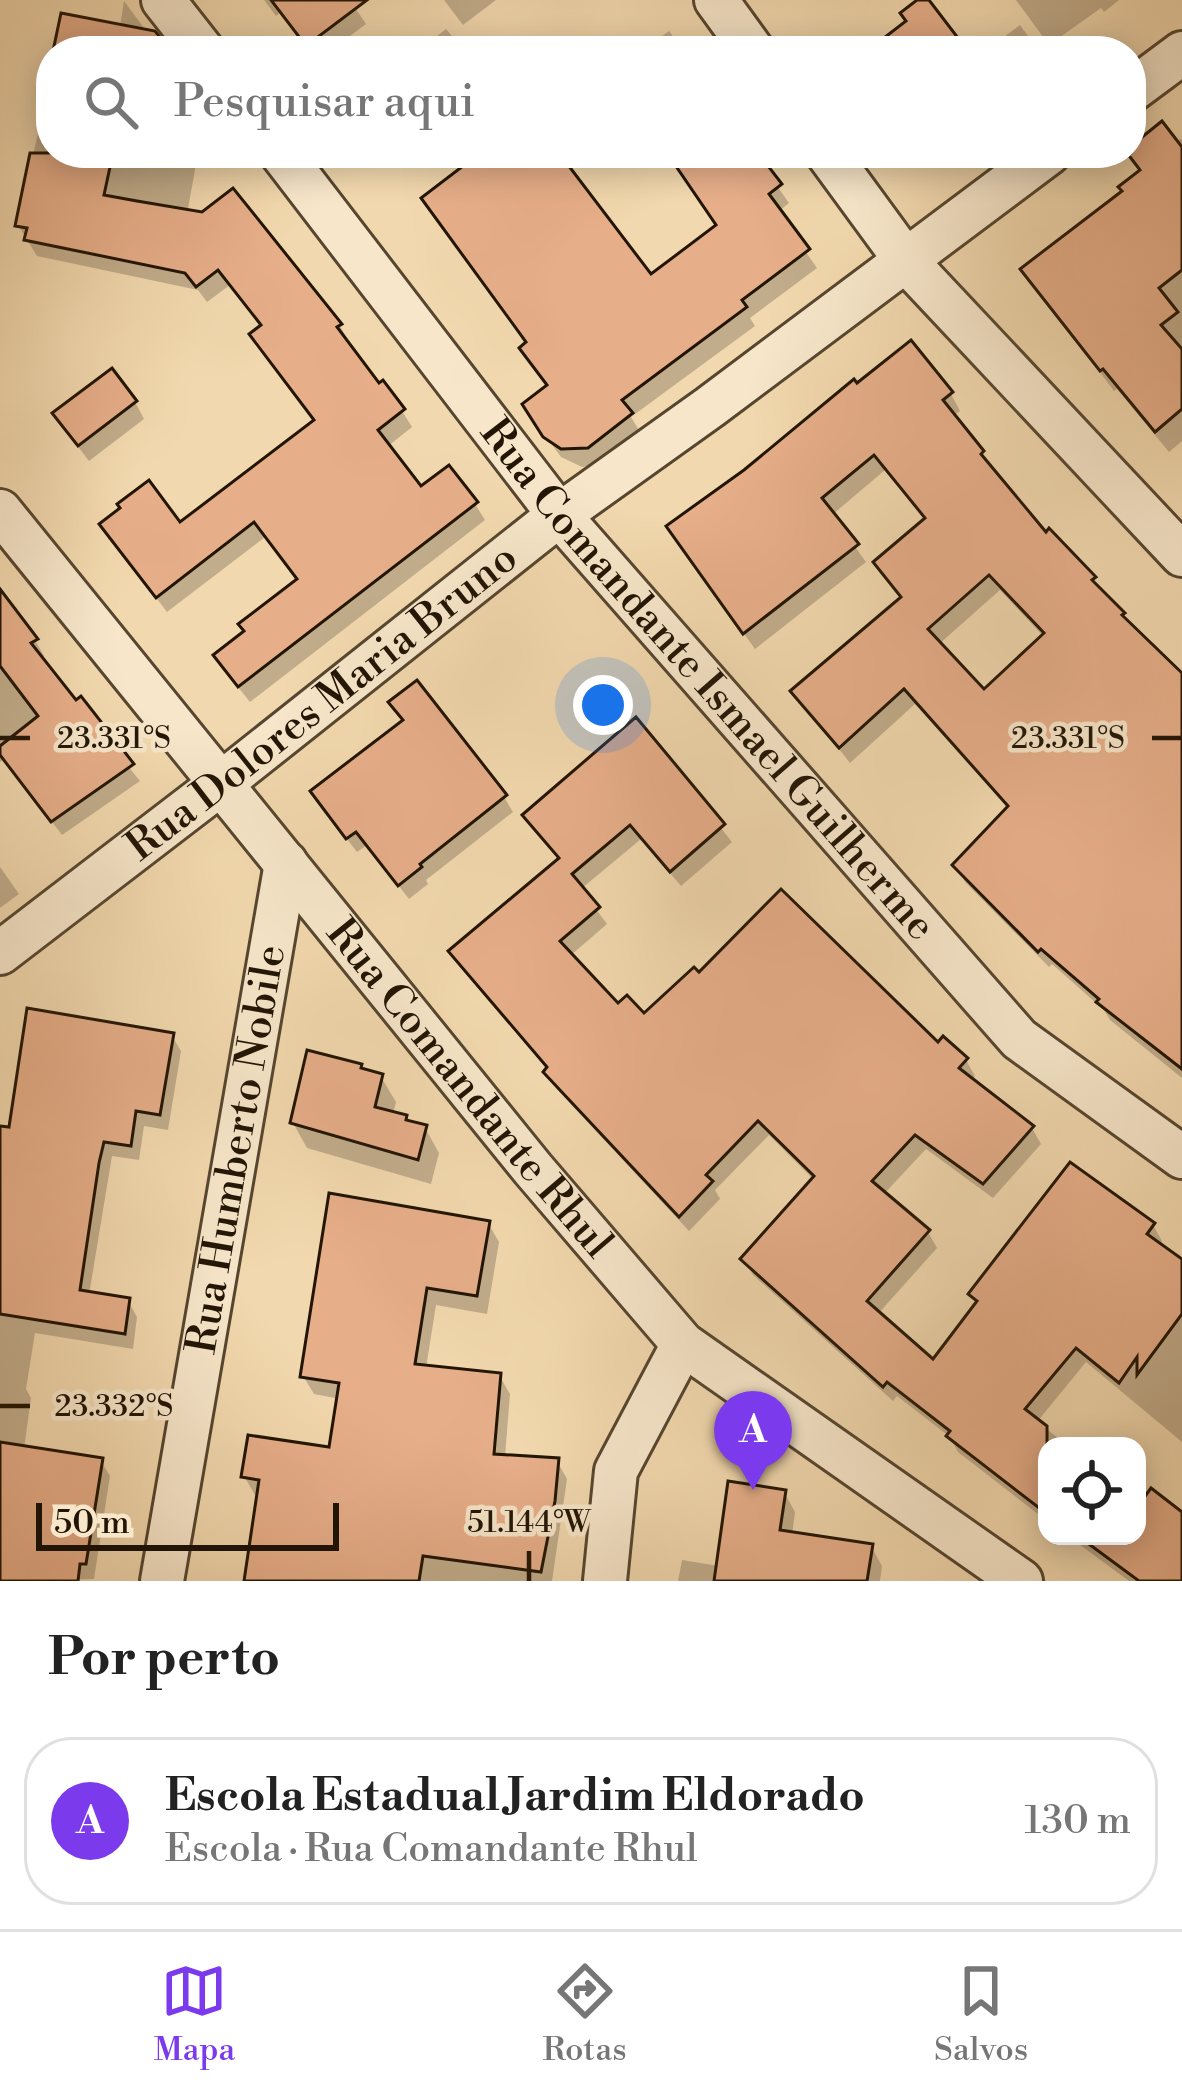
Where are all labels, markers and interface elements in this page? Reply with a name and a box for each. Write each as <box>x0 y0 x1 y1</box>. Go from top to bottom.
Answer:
search box <box>36 36 1146 168</box>
icon: search <box>78 69 144 135</box>
text: Pesquisar aqui <box>174 74 475 131</box>
street label: Rua Comandante Ismael Guilherme <box>468 408 947 952</box>
street label: Rua Dolores Maria Bruno <box>116 532 528 873</box>
your location <box>573 675 633 735</box>
text: 23.331°S <box>57 720 171 758</box>
text: 23.331°S <box>1011 720 1125 758</box>
street label: Rua Comandante Rhul <box>314 908 624 1269</box>
street label: Rua Humberto Nobile <box>175 941 298 1358</box>
text: 23.332°S <box>55 1388 173 1426</box>
pin: A <box>714 1391 792 1490</box>
map controls <box>1038 1437 1146 1545</box>
button: locate <box>1038 1437 1146 1545</box>
scale bar <box>36 1497 339 1550</box>
text: 50 m <box>54 1503 130 1544</box>
text: 51.144°W <box>467 1504 591 1542</box>
text: Por perto <box>48 1627 280 1691</box>
text: Escola Estadual Jardim Eldorado <box>165 1768 865 1825</box>
text: A <box>76 1797 104 1846</box>
text: 130 m <box>1025 1797 1131 1846</box>
text: Escola · Rua Comandante Rhul <box>165 1825 698 1874</box>
tab: Mapa <box>154 1958 235 2071</box>
tab: Rotas <box>543 1958 627 2071</box>
tab: Salvos <box>934 1958 1028 2071</box>

